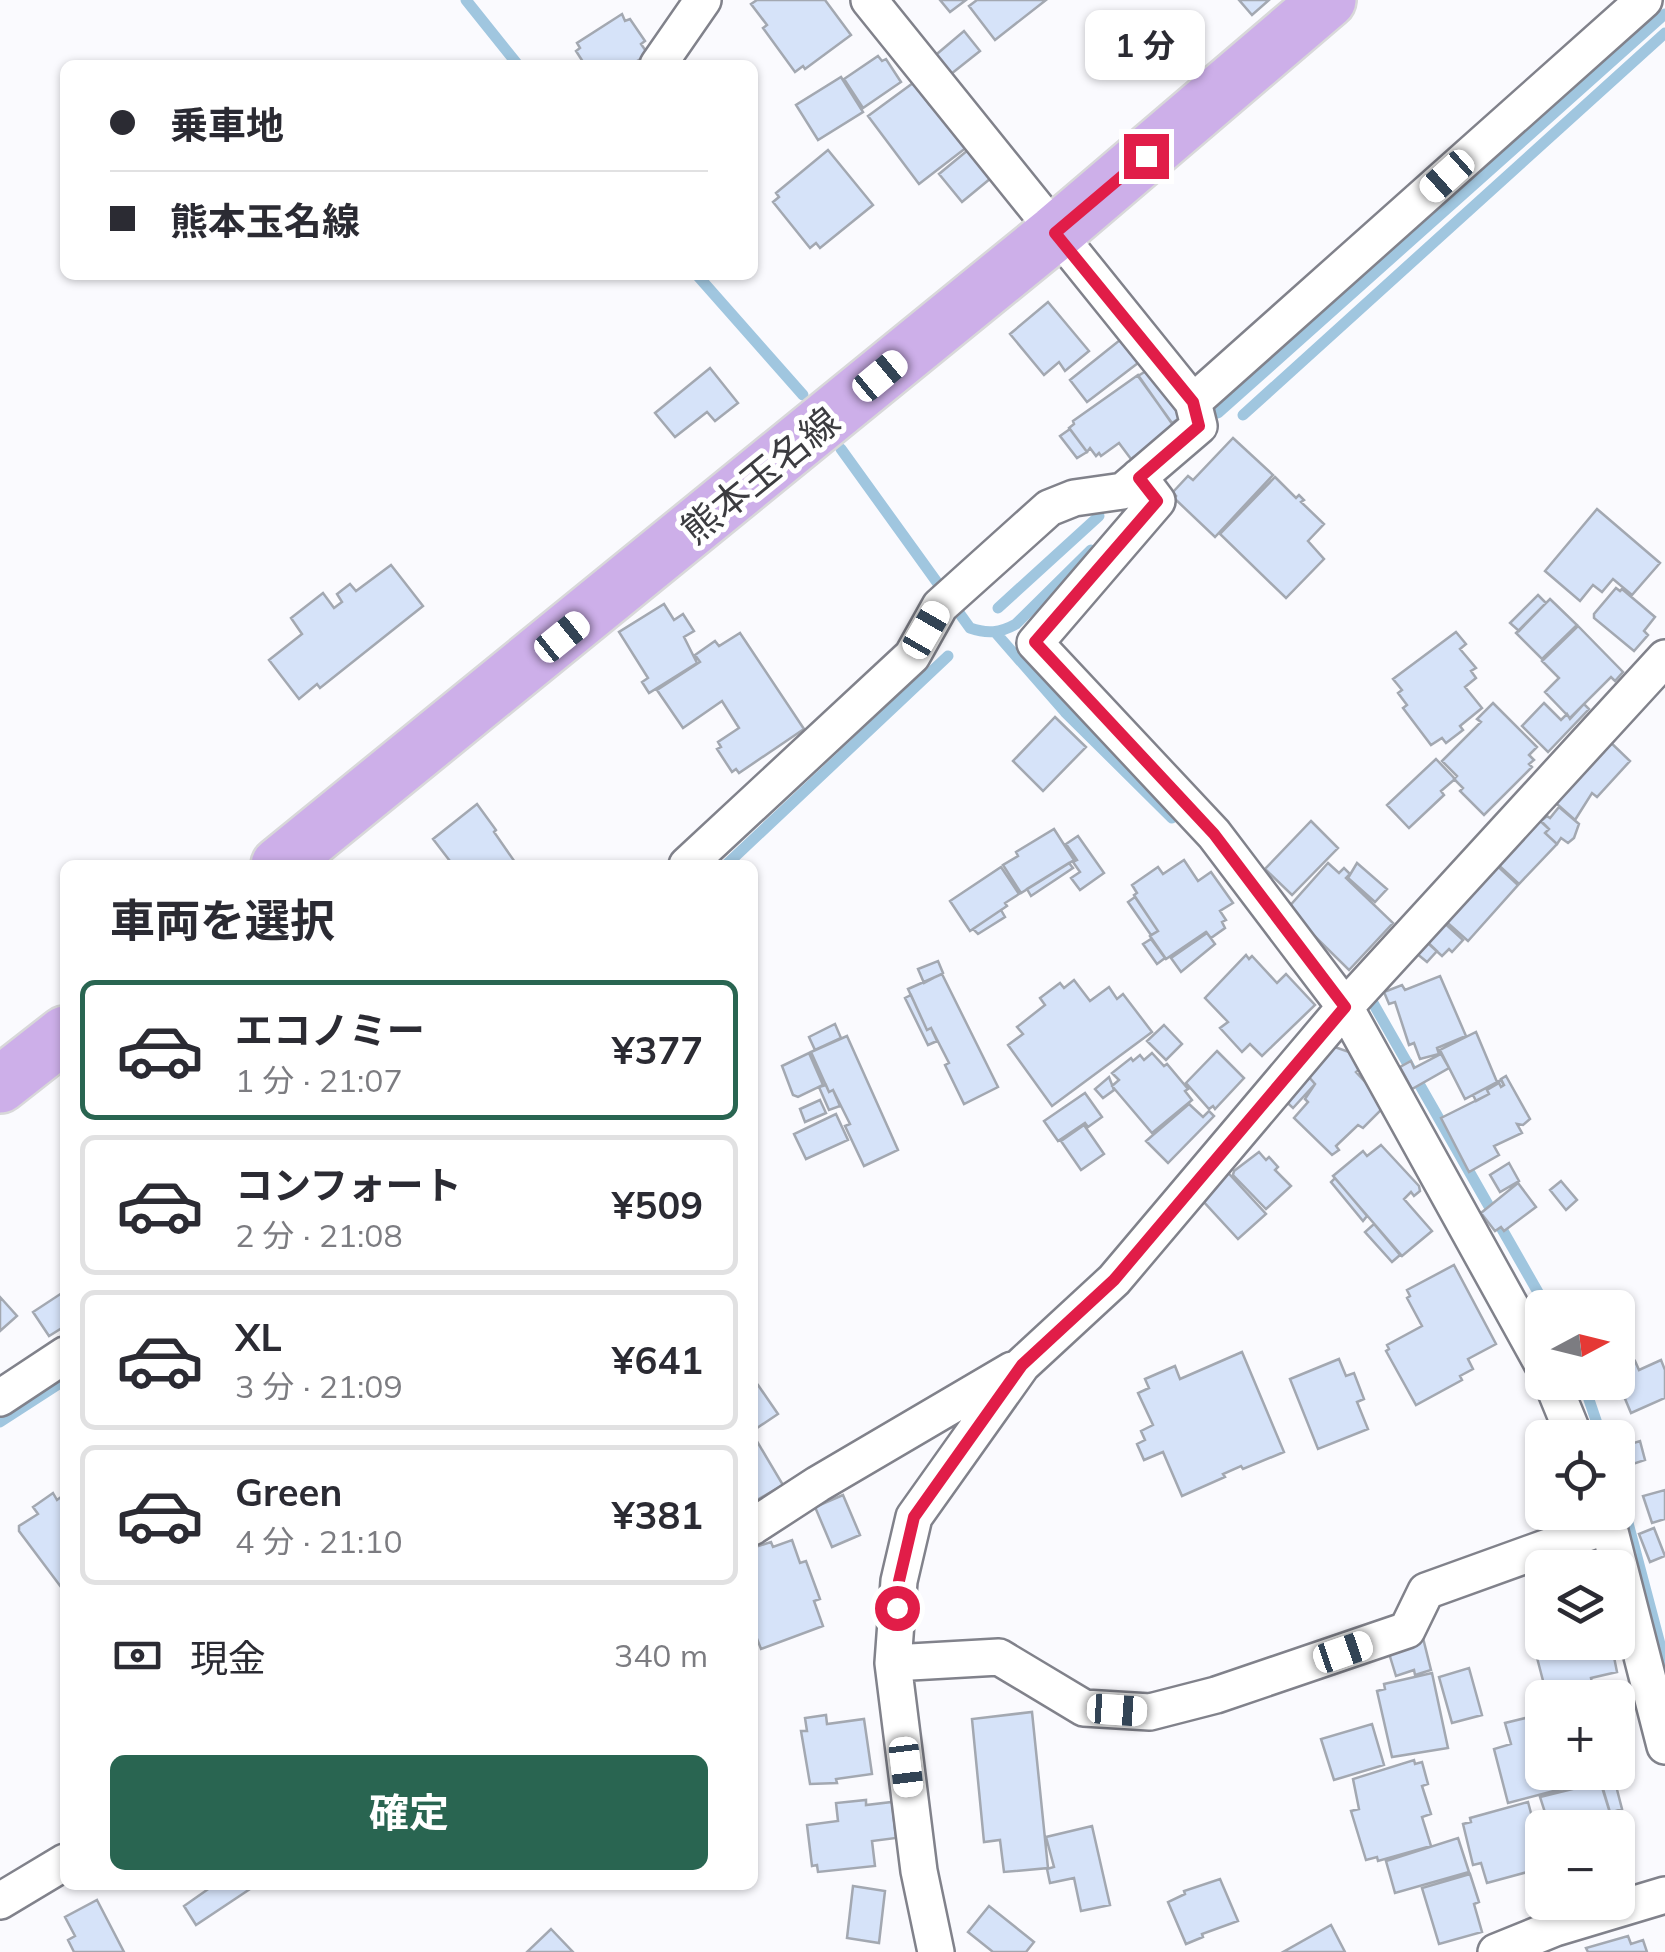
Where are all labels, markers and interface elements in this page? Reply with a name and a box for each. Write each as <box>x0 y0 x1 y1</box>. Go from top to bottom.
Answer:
callout: 1 分 <box>1086 11 1206 81</box>
text: 1 分 <box>1115 25 1175 65</box>
text: 乗車地 <box>170 101 284 149</box>
route end <box>1124 134 1169 179</box>
car <box>1415 145 1479 207</box>
text: 熊本玉名線 <box>170 197 360 245</box>
car <box>847 345 913 407</box>
street label: 熊本玉名線 <box>671 397 849 553</box>
car <box>898 597 954 663</box>
car <box>529 606 595 668</box>
text: 車両を選択 <box>110 892 335 948</box>
icon: car <box>115 1005 205 1095</box>
text: エコノミー <box>235 1006 425 1054</box>
text: ¥377 <box>612 1026 703 1074</box>
text: 1 分 · 21:07 <box>235 1060 403 1100</box>
icon: car <box>115 1160 205 1250</box>
text: コンフォート <box>235 1161 462 1209</box>
text: ¥509 <box>612 1181 703 1229</box>
text: 2 分 · 21:08 <box>235 1215 403 1255</box>
north arrow <box>1525 1290 1635 1400</box>
map controls <box>1525 1290 1635 1920</box>
text: XL <box>235 1313 282 1361</box>
icon: car <box>115 1315 205 1405</box>
text: ¥641 <box>612 1336 703 1384</box>
text: 3 分 · 21:09 <box>235 1366 403 1406</box>
button: locate <box>1525 1420 1635 1530</box>
text: Green <box>235 1468 342 1516</box>
icon: car <box>115 1470 205 1560</box>
text: ¥381 <box>612 1491 703 1539</box>
text: 4 分 · 21:10 <box>235 1521 403 1561</box>
button: layers <box>1525 1550 1635 1660</box>
route start <box>875 1586 920 1631</box>
icon: cash <box>110 1628 165 1683</box>
car <box>1310 1628 1376 1676</box>
text: 現金 <box>190 1634 266 1682</box>
text: 340 m <box>614 1635 708 1675</box>
button: + <box>1525 1680 1635 1790</box>
car <box>1086 1693 1148 1727</box>
car <box>887 1735 925 1799</box>
button: 確定 <box>110 1755 708 1870</box>
button: − <box>1525 1810 1635 1920</box>

